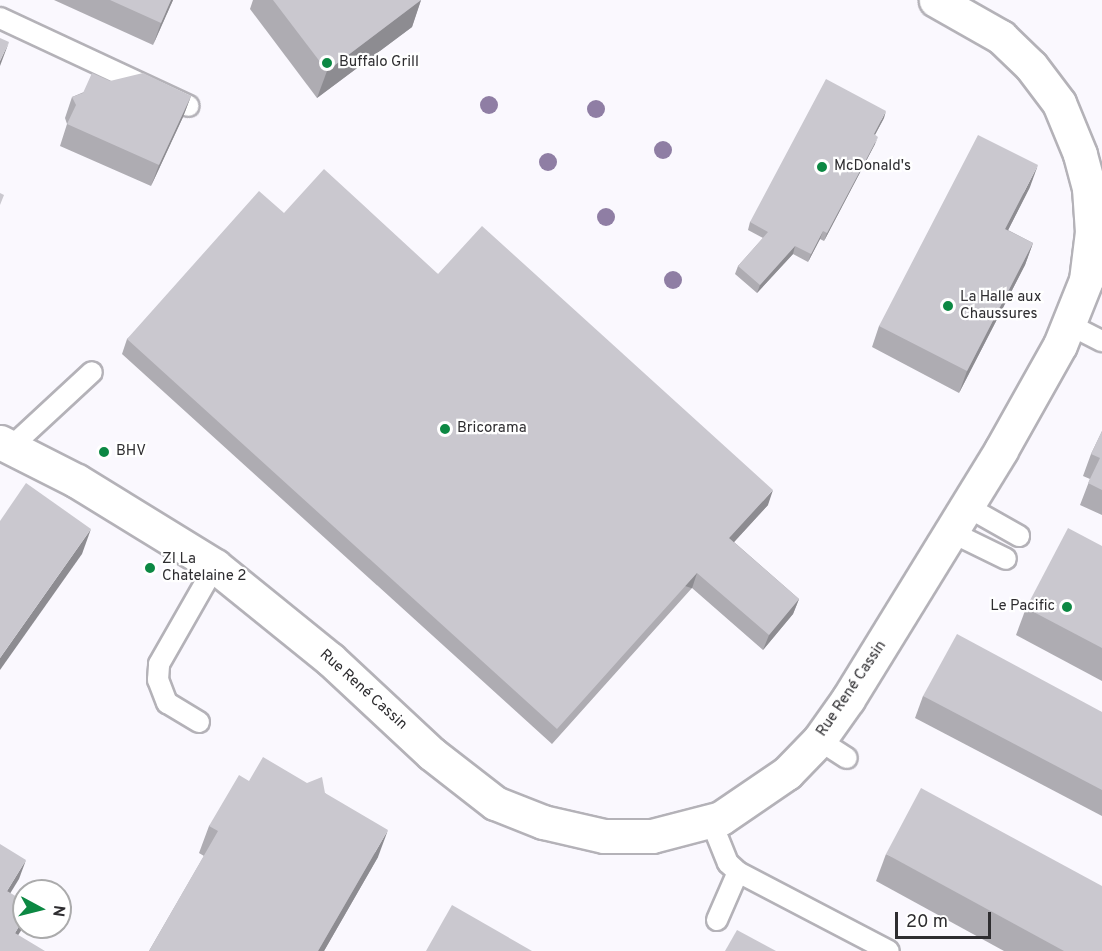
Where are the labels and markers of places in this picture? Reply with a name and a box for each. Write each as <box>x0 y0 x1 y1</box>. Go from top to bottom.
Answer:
place label: Buffalo Grill <box>339 54 419 72</box>
marker: Buffalo Grill <box>320 56 334 70</box>
place label: McDonald's <box>834 158 911 176</box>
marker: McDonald's <box>815 160 829 174</box>
place label: La Halle aux Chaussures <box>960 288 1041 323</box>
marker: La Halle aux Chaussures <box>941 299 955 313</box>
place label: Bricorama <box>457 420 527 438</box>
marker: Bricorama <box>438 422 452 436</box>
place label: BHV <box>116 443 146 461</box>
marker: BHV <box>97 445 111 459</box>
place label: ZI La Chatelaine 2 <box>162 550 247 585</box>
marker: ZI La Chatelaine 2 <box>143 561 157 575</box>
place label: Le Pacific <box>990 598 1055 616</box>
marker: Le Pacific <box>1060 600 1074 614</box>

